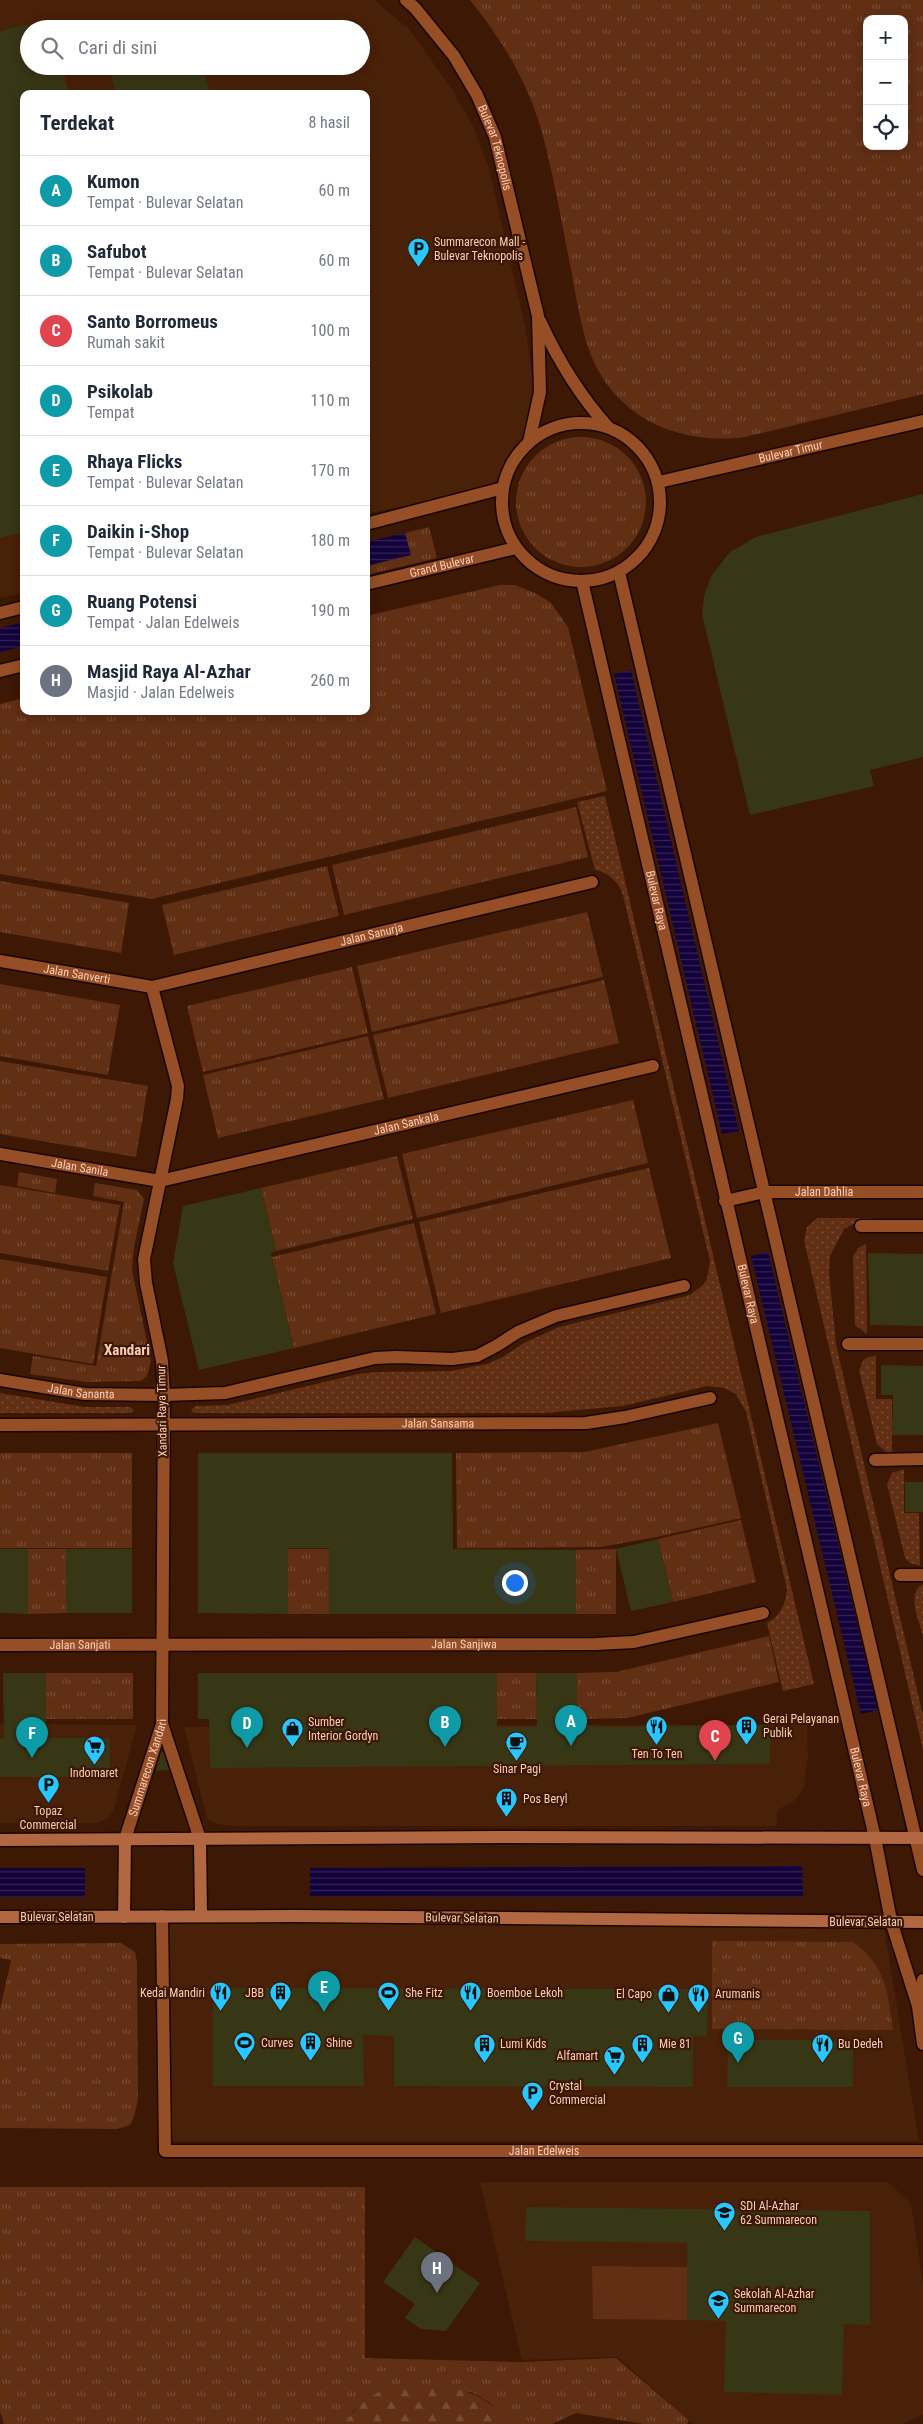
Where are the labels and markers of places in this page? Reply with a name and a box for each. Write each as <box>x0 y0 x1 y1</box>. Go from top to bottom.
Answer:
place label: Summarecon Mall - Bulevar Teknopolis <box>434 235 525 263</box>
parking icon: Summarecon Mall - Bulevar Teknopolis <box>406 237 430 268</box>
pin: A <box>555 1705 587 1746</box>
pin: B <box>429 1706 461 1747</box>
pin: D <box>231 1707 263 1748</box>
place label: Gerai Pelayanan Publik <box>763 1712 839 1740</box>
building icon: Gerai Pelayanan Publik <box>735 1714 759 1745</box>
place label: Sumber Interior Gordyn <box>308 1715 378 1743</box>
restaurant icon: Ten To Ten <box>645 1715 669 1746</box>
pin: F <box>16 1717 48 1758</box>
shop icon: Sumber Interior Gordyn <box>280 1717 304 1748</box>
pin: C <box>699 1720 731 1761</box>
cafe icon: Sinar Pagi <box>505 1730 529 1761</box>
supermarket icon: Indomaret <box>82 1734 106 1765</box>
place label: Ten To Ten <box>632 1747 683 1761</box>
place label: Sinar Pagi <box>493 1762 541 1776</box>
place label: Indomaret <box>70 1766 119 1780</box>
parking icon: Topaz Commercial <box>36 1772 60 1803</box>
building icon: Pos Beryl <box>495 1787 519 1818</box>
place label: Pos Beryl <box>523 1792 568 1806</box>
place label: Topaz Commercial <box>20 1804 76 1832</box>
pin: E <box>308 1971 340 2012</box>
restaurant icon: Kedai Mandiri <box>209 1981 233 2012</box>
building icon: JBB <box>268 1981 292 2012</box>
sports icon: She Fitz <box>377 1981 401 2012</box>
restaurant icon: Boemboe Lekoh <box>459 1981 483 2012</box>
shop icon: El Capo <box>656 1982 680 2013</box>
restaurant icon: Arumanis <box>687 1982 711 2013</box>
place label: Kedai Mandiri <box>140 1986 205 2000</box>
place label: JBB <box>245 1986 264 2000</box>
place label: She Fitz <box>405 1986 443 2000</box>
place label: Boemboe Lekoh <box>487 1986 563 2000</box>
place label: El Capo <box>616 1987 652 2001</box>
place label: Arumanis <box>715 1987 760 2001</box>
pin: G <box>722 2022 754 2063</box>
sports icon: Curves <box>233 2031 257 2062</box>
building icon: Shine <box>298 2031 322 2062</box>
building icon: Lumi Kids <box>472 2032 496 2063</box>
building icon: Mie 81 <box>631 2032 655 2063</box>
restaurant icon: Bu Dedeh <box>810 2032 834 2063</box>
place label: Curves <box>261 2036 294 2050</box>
place label: Shine <box>326 2036 353 2050</box>
place label: Lumi Kids <box>500 2037 547 2051</box>
place label: Mie 81 <box>659 2037 691 2051</box>
place label: Bu Dedeh <box>838 2037 883 2051</box>
supermarket icon: Alfamart <box>602 2044 626 2075</box>
place label: Alfamart <box>556 2049 598 2063</box>
place label: Crystal Commercial <box>549 2079 606 2107</box>
parking icon: Crystal Commercial <box>521 2081 545 2112</box>
place label: SDI Al-Azhar 62 Summarecon <box>740 2199 817 2227</box>
school or university icon: SDI Al-Azhar 62 Summarecon <box>712 2201 736 2232</box>
pin: H <box>421 2252 453 2293</box>
place label: Sekolah Al-Azhar Summarecon <box>734 2287 815 2315</box>
school or university icon: Sekolah Al-Azhar Summarecon <box>706 2289 730 2320</box>

